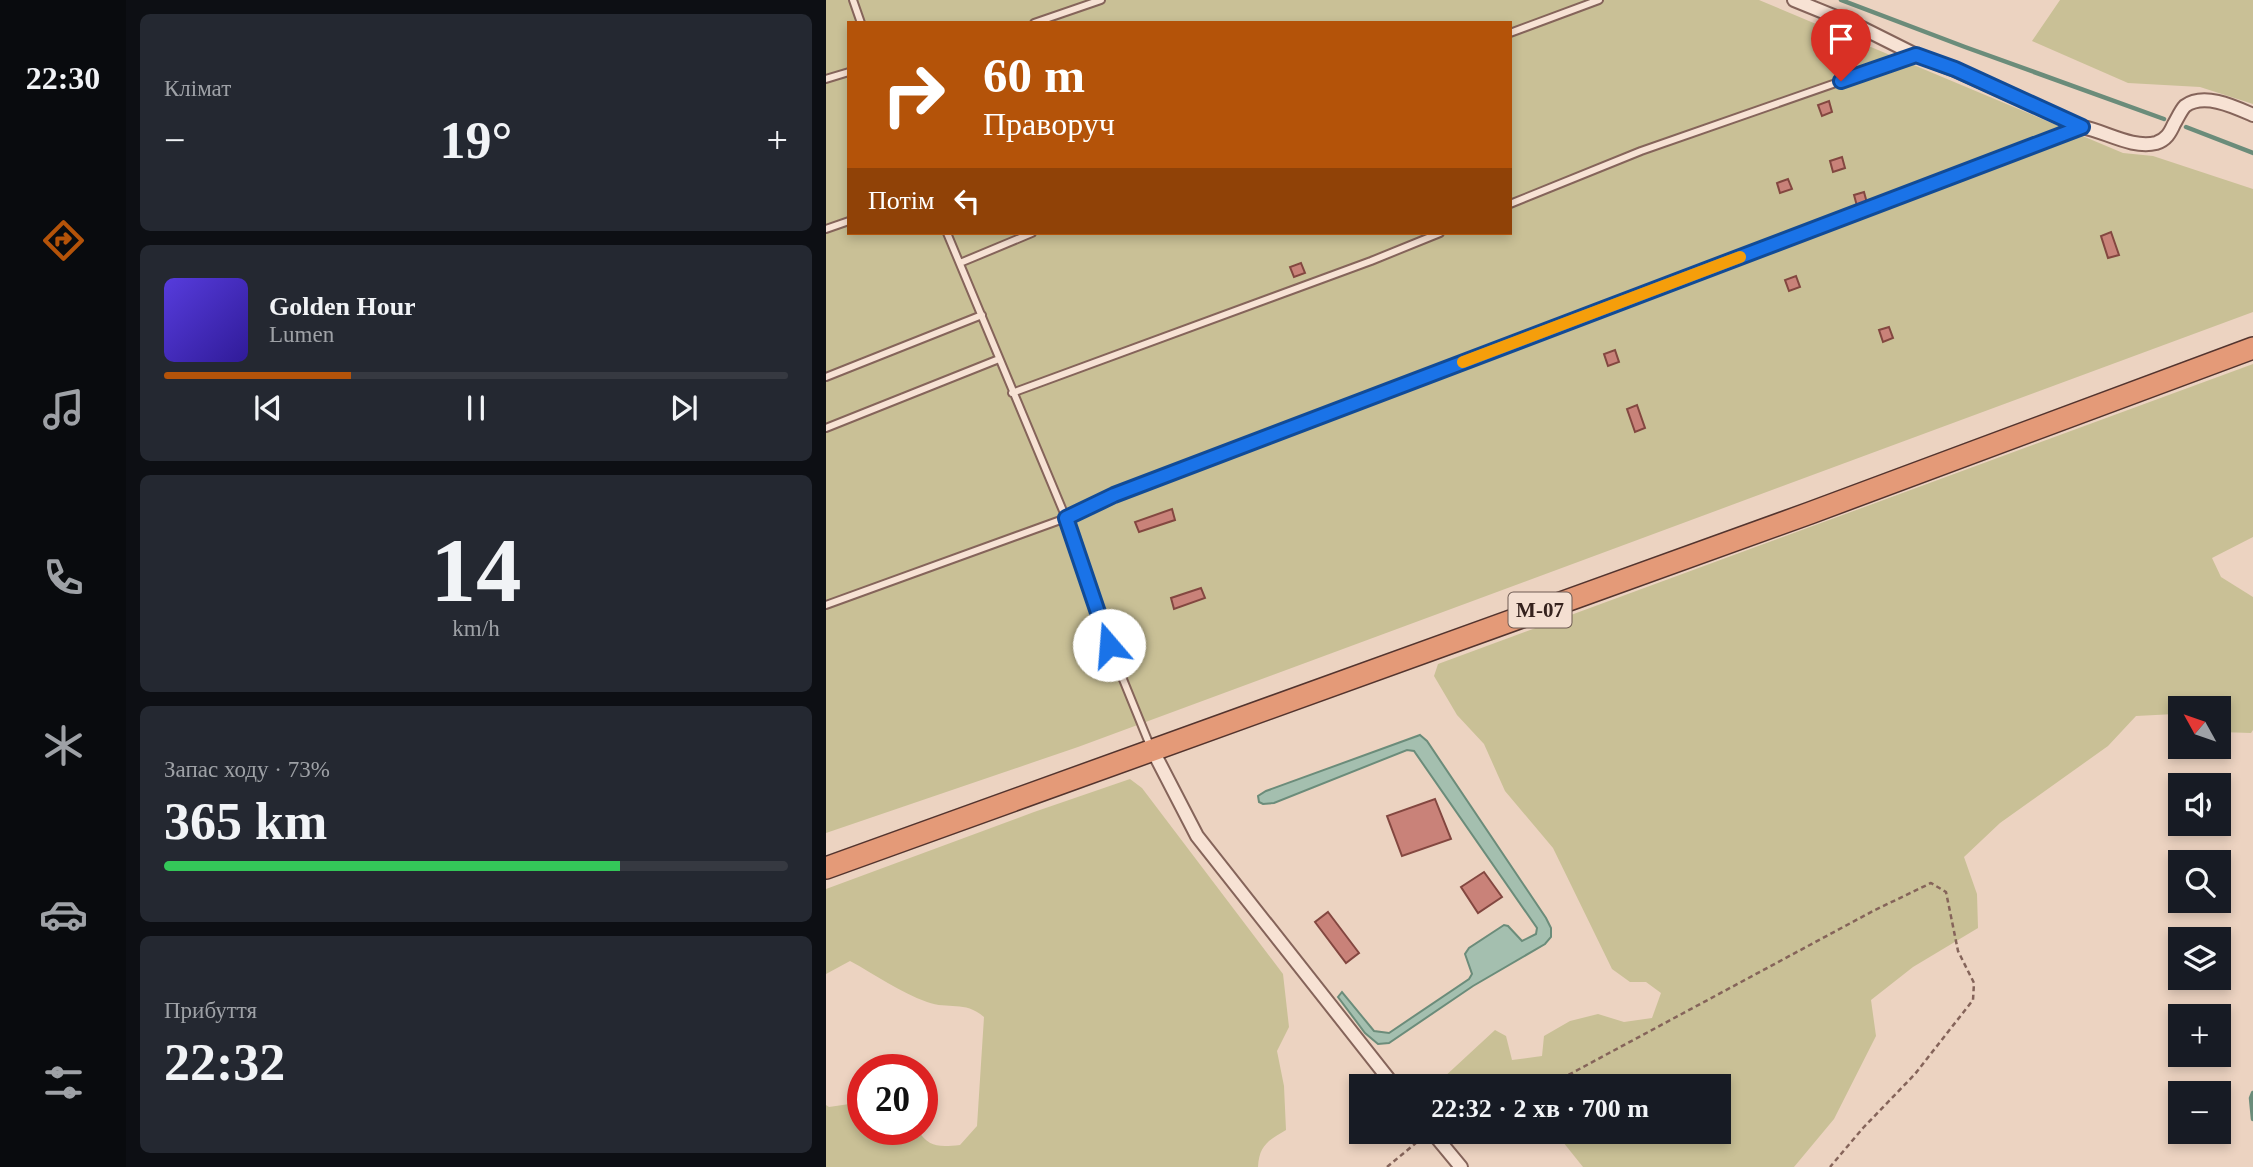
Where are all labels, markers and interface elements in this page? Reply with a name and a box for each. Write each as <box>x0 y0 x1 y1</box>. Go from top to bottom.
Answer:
pin <box>1811 9 1871 81</box>
icon: arrive <box>1822 20 1860 58</box>
text: 60 m <box>983 48 1085 103</box>
icon: right <box>868 49 959 140</box>
text: 22:30 <box>26 60 100 96</box>
text: Клімат <box>164 76 231 101</box>
text: Праворуч <box>983 106 1115 142</box>
text: 19° <box>440 112 512 169</box>
text: − <box>164 119 185 161</box>
text: + <box>767 119 788 161</box>
icon: left <box>948 182 986 220</box>
text: Потім <box>868 186 934 215</box>
icon: directions <box>39 216 88 265</box>
text: Golden Hour <box>269 292 416 321</box>
text: Lumen <box>269 322 334 347</box>
icon: music <box>39 385 88 434</box>
icon: previous <box>249 389 287 427</box>
icon: pause <box>457 389 495 427</box>
icon: next <box>665 389 703 427</box>
text: 14 <box>431 520 522 621</box>
icon: phone <box>39 553 88 602</box>
road number: М-07 <box>1508 592 1572 628</box>
position arrow <box>1072 608 1146 682</box>
text: km/h <box>452 616 500 641</box>
north arrow <box>2168 696 2231 760</box>
map controls <box>2168 696 2231 1144</box>
icon: climate <box>39 721 88 770</box>
text: Запас ходу · 73% <box>164 757 330 782</box>
button: sound <box>2168 773 2231 836</box>
text: 365 km <box>164 793 327 850</box>
button: search <box>2168 850 2231 913</box>
icon: car <box>39 890 88 939</box>
button: layers <box>2168 927 2231 990</box>
text: Прибуття <box>164 998 257 1023</box>
button: + <box>2168 1004 2231 1067</box>
text: 22:32 <box>164 1034 285 1091</box>
speed limit sign: 20 <box>847 1054 938 1145</box>
icon: filters <box>39 1058 88 1107</box>
button: − <box>2168 1081 2231 1144</box>
text: 22:32 · 2 хв · 700 m <box>1431 1094 1649 1123</box>

